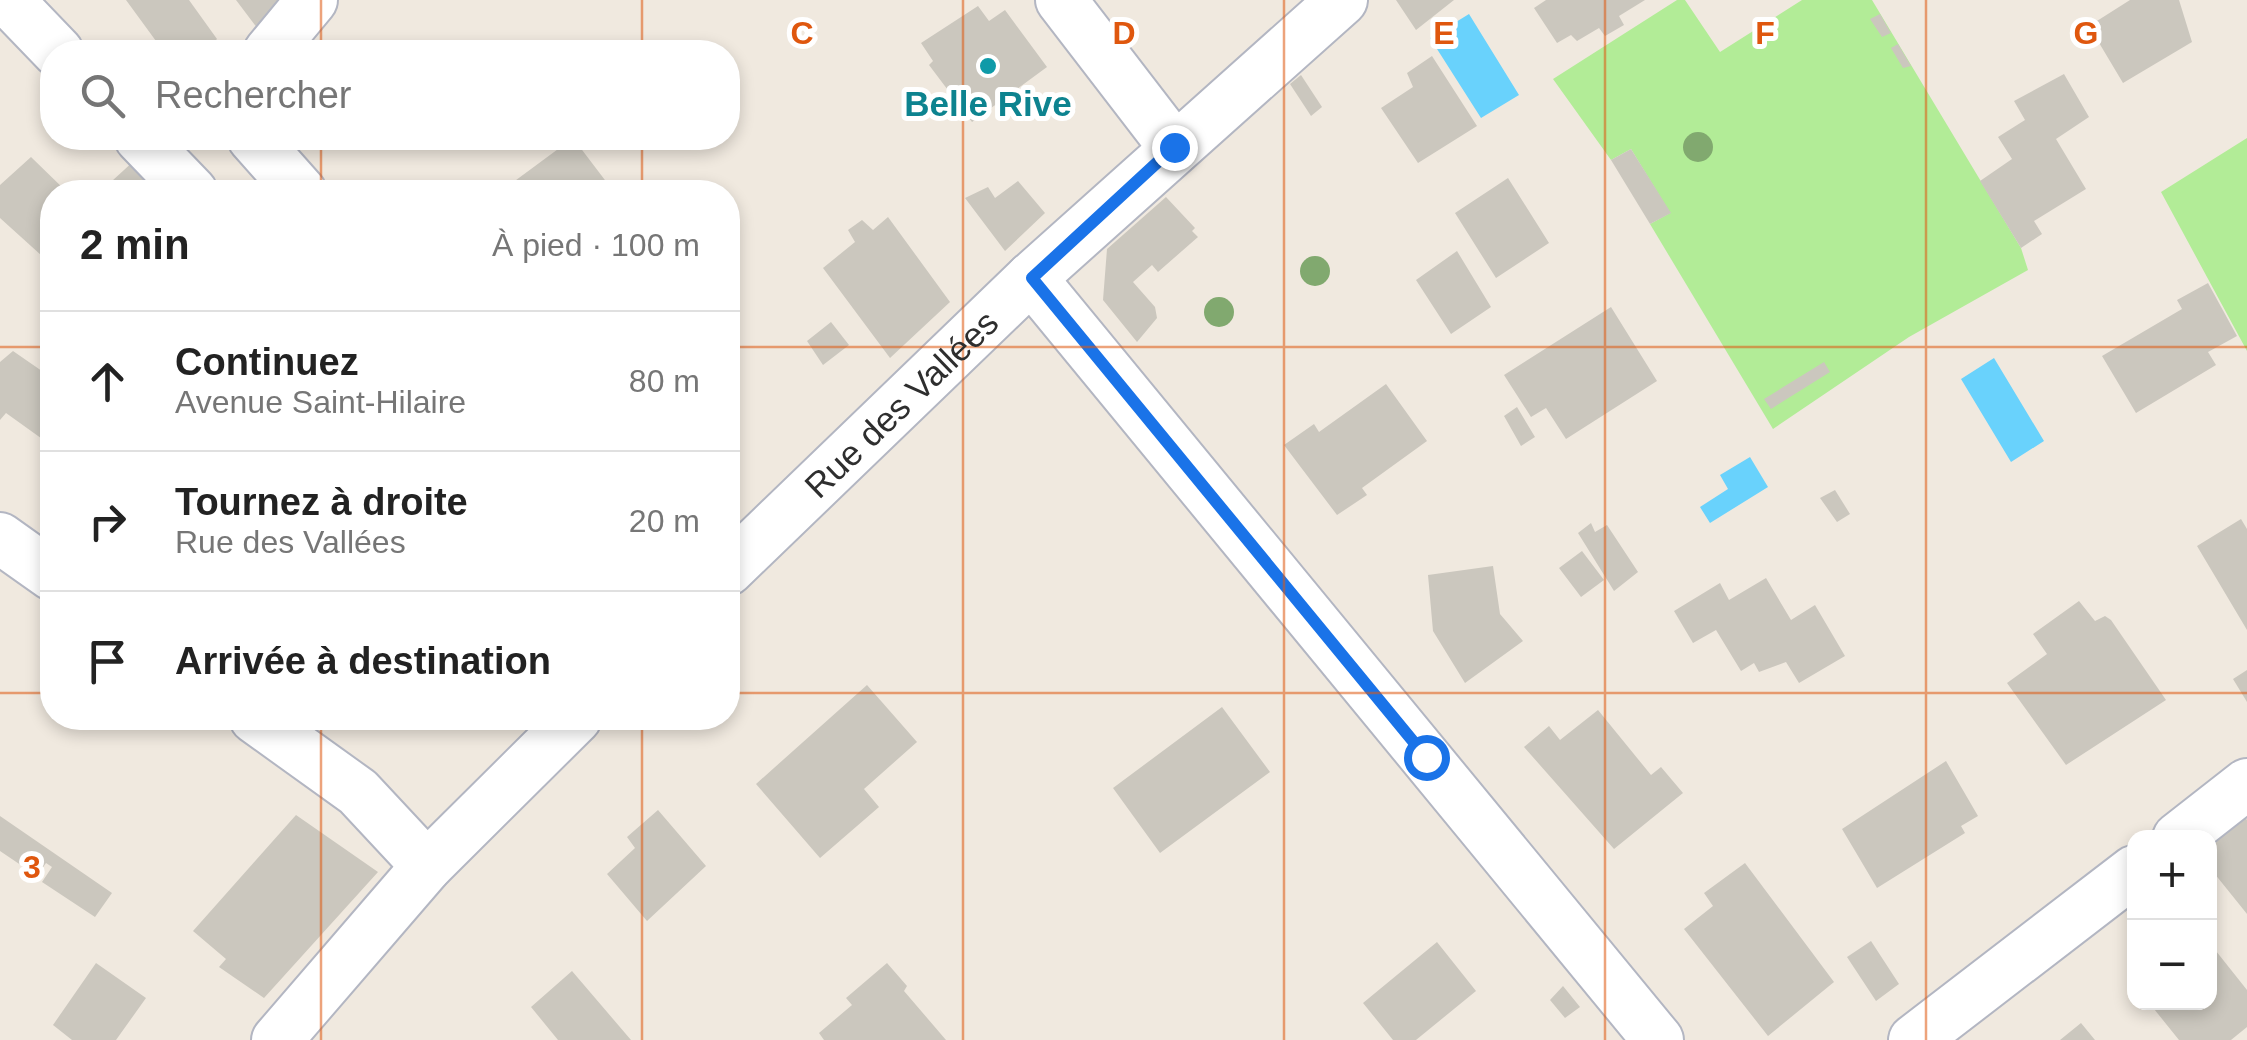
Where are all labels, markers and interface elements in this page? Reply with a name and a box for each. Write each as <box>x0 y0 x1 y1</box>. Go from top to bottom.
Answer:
text: C <box>790 15 814 51</box>
text: D <box>1112 15 1136 51</box>
text: E <box>1433 15 1455 51</box>
text: F <box>1755 15 1775 51</box>
text: G <box>2074 15 2098 51</box>
search box <box>40 40 740 150</box>
marker: Belle Rive <box>977 55 999 77</box>
icon: search <box>75 68 130 123</box>
text: Rechercher <box>155 74 351 116</box>
place label: Belle Rive <box>904 84 1072 123</box>
route end <box>1152 125 1198 171</box>
text: 2 min <box>80 221 190 268</box>
text: À pied · 100 m <box>492 227 700 263</box>
street label: Rue des Vallées <box>796 302 1005 505</box>
text: Continuez <box>175 341 359 383</box>
icon: ahead <box>80 354 135 409</box>
text: 80 m <box>629 363 700 399</box>
text: Avenue Saint-Hilaire <box>175 384 466 420</box>
text: Tournez à droite <box>175 481 468 523</box>
icon: right <box>80 494 135 549</box>
text: 20 m <box>629 503 700 539</box>
text: Rue des Vallées <box>175 524 406 560</box>
icon: arrive <box>80 634 135 689</box>
text: Arrivée à destination <box>175 640 551 682</box>
route start <box>1404 735 1450 781</box>
map controls <box>2127 830 2217 1010</box>
button: + <box>2127 830 2217 920</box>
text: 3 <box>23 849 41 885</box>
button: − <box>2127 920 2217 1010</box>

